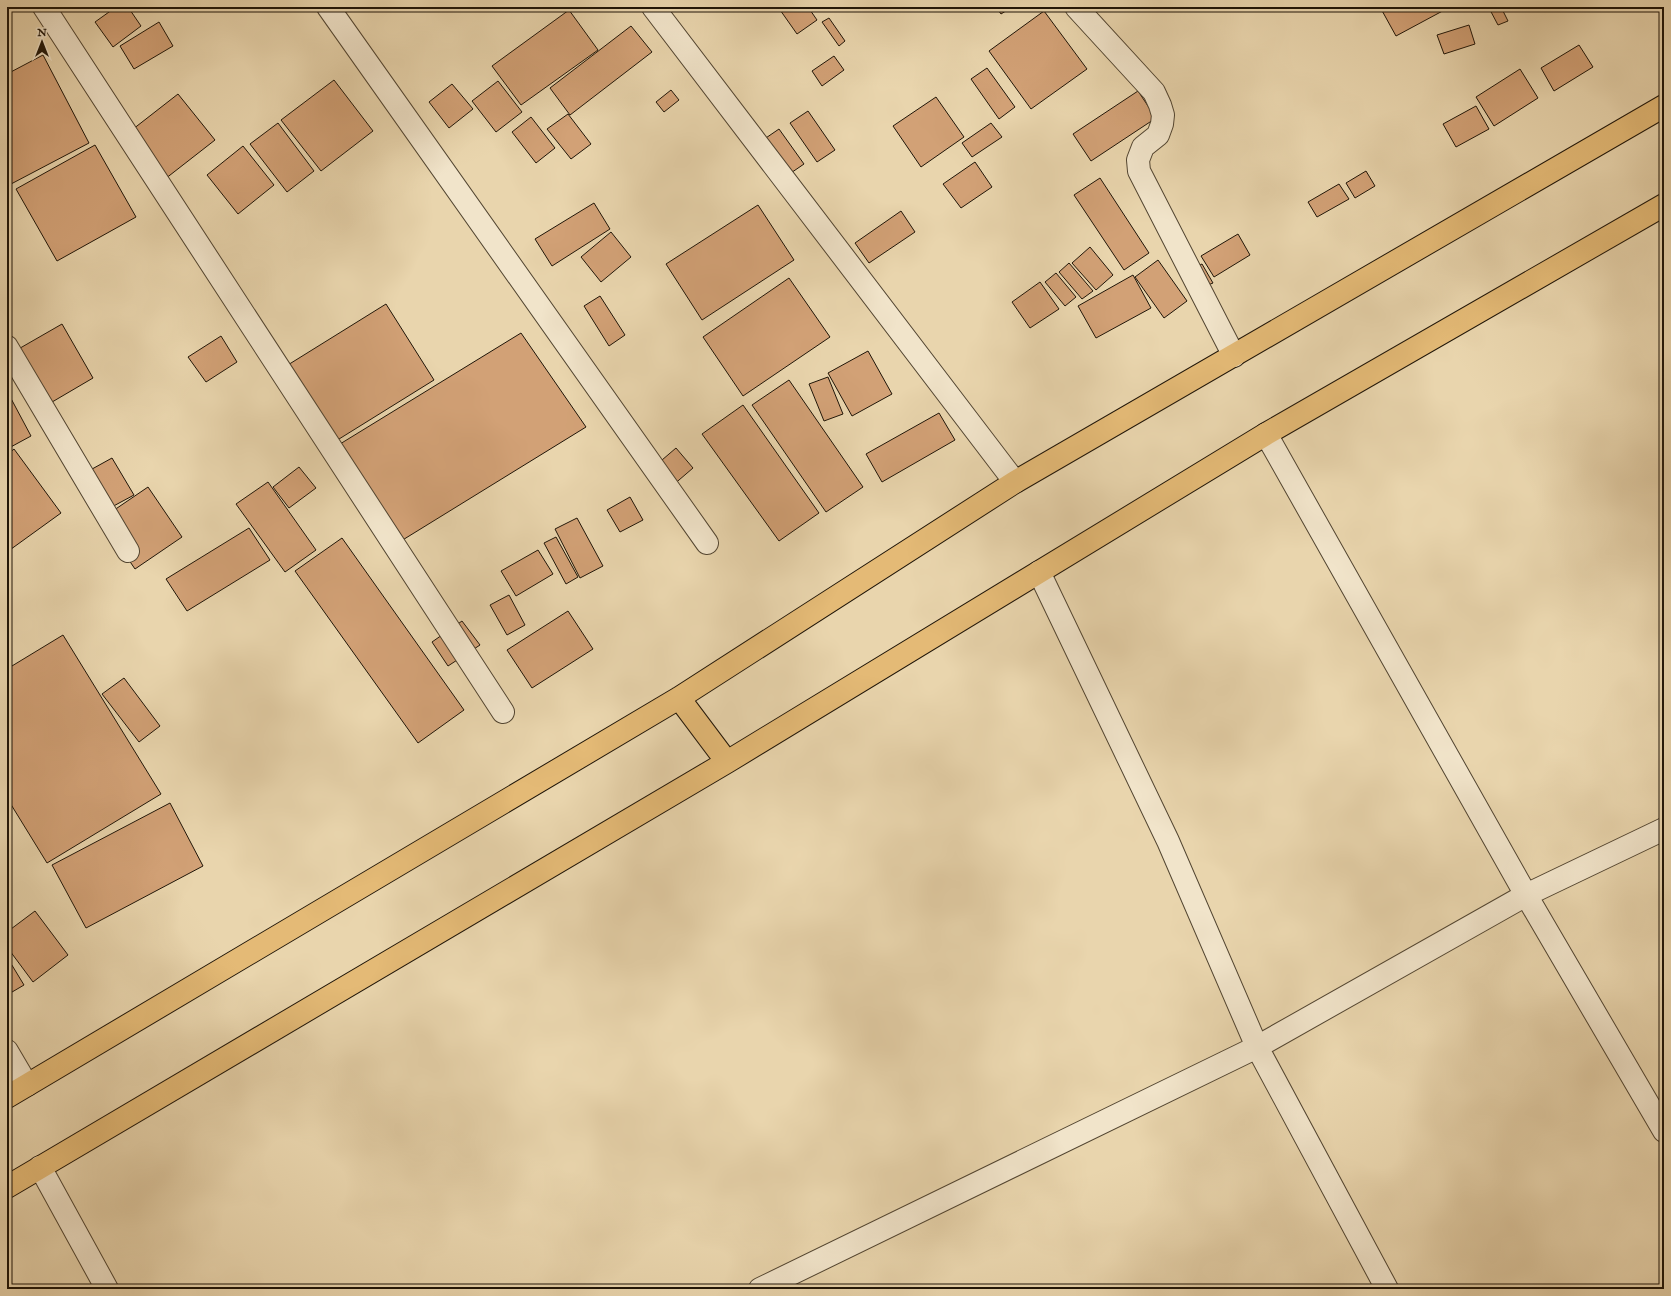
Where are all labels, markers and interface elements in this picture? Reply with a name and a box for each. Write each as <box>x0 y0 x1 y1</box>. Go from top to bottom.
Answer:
north arrow <box>22 22 62 62</box>
text: N <box>36 26 47 40</box>

